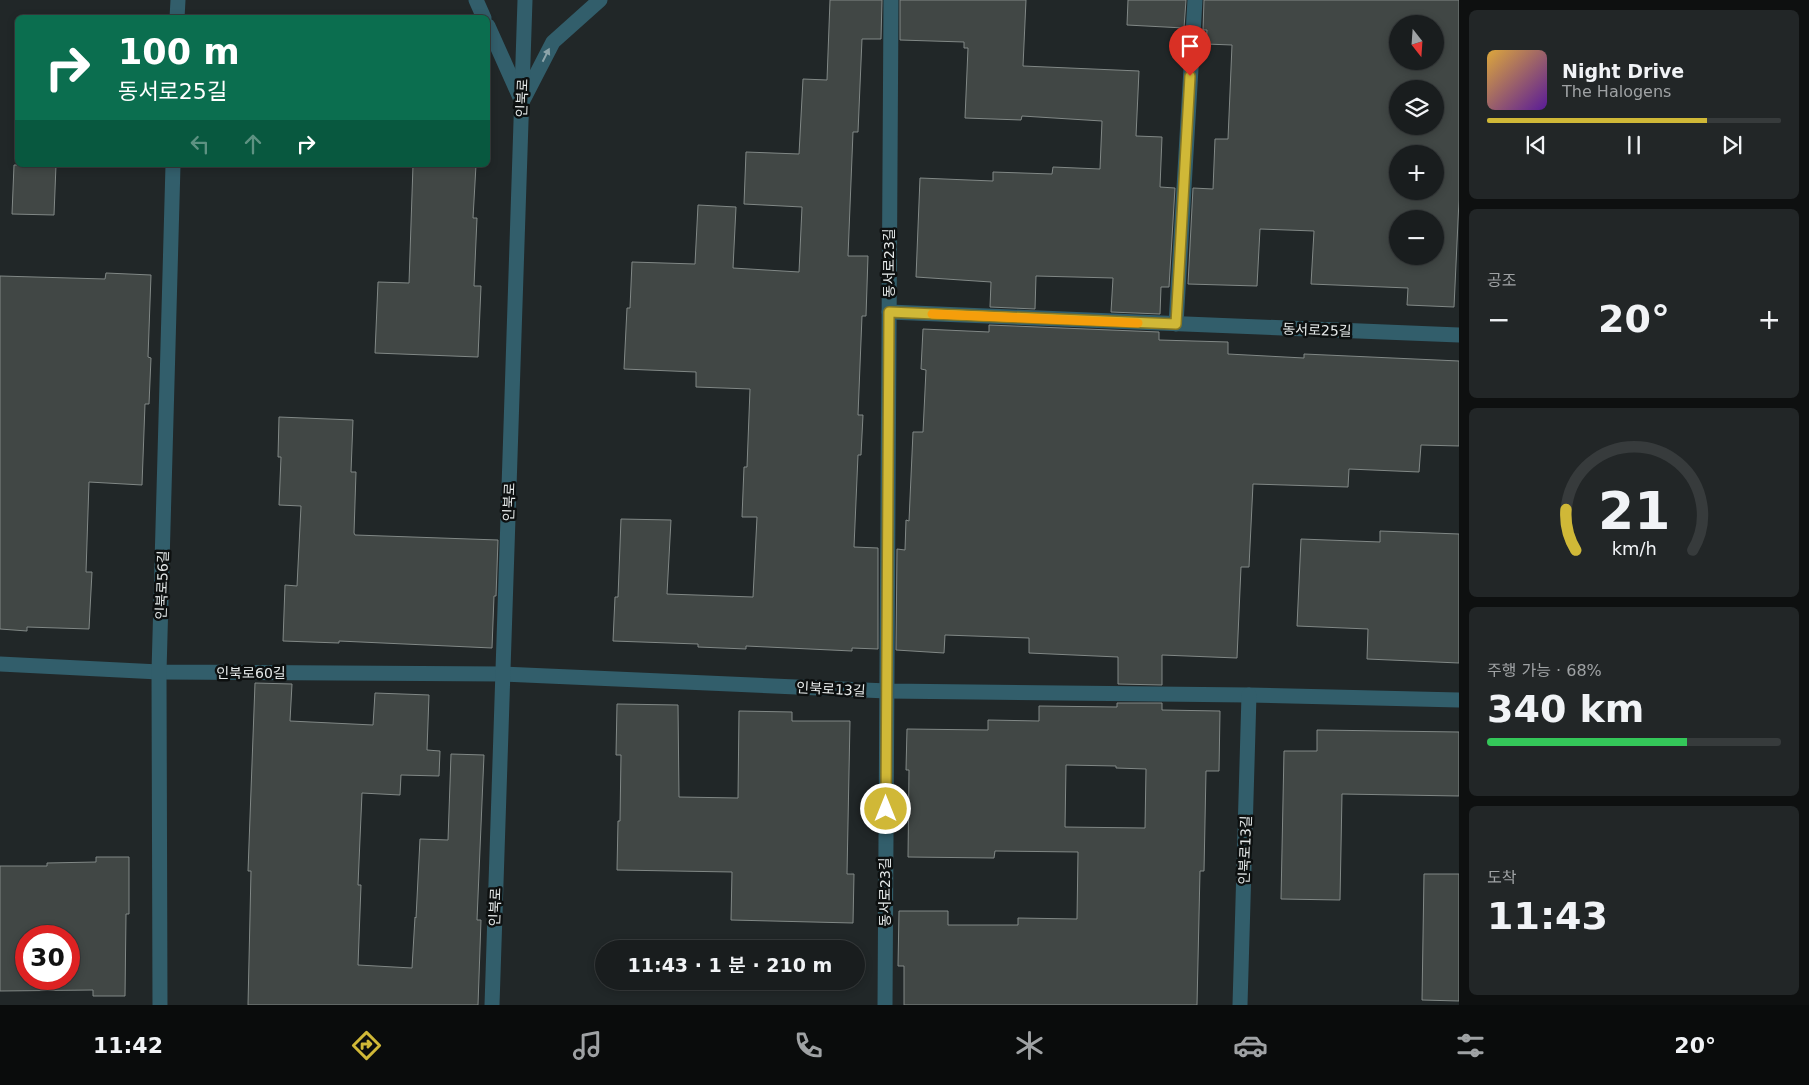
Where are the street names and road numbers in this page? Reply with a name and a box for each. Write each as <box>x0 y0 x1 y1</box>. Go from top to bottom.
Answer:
street label: 인북로 <box>513 78 531 118</box>
street label: 동서로23길 <box>881 228 897 298</box>
street label: 동서로25길 <box>1282 321 1352 339</box>
street label: 인북로 <box>500 482 518 522</box>
street label: 인북로56길 <box>153 550 171 620</box>
street label: 인북로60길 <box>216 665 286 681</box>
street label: 인북로13길 <box>796 679 866 699</box>
street label: 인북로13길 <box>1236 815 1254 885</box>
street label: 동서로23길 <box>877 857 893 927</box>
street label: 인북로 <box>486 887 504 927</box>

